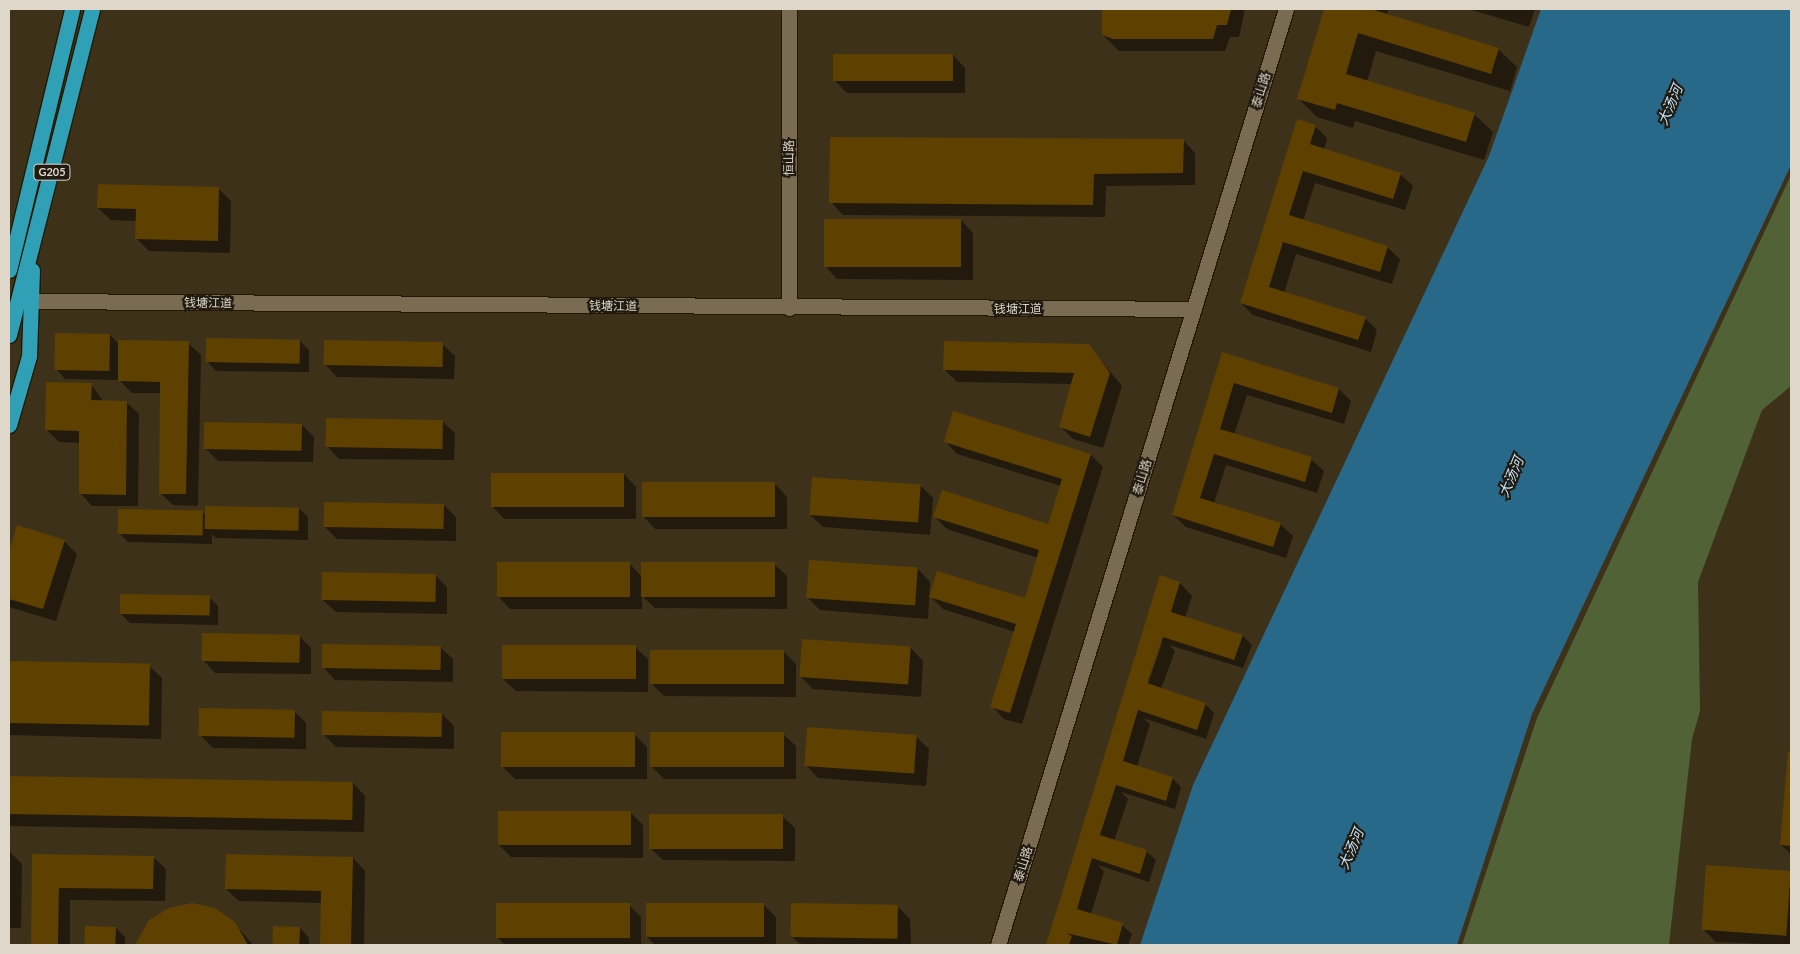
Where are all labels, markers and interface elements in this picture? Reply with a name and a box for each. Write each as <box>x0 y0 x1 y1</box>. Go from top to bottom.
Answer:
street label: 泰山路 <box>1249 71 1273 109</box>
water label: 大汤河 <box>1654 82 1686 128</box>
street label: 恒山路 <box>782 140 796 176</box>
road number: G205 <box>33 163 71 180</box>
street label: 钱塘江道 <box>184 295 232 311</box>
street label: 钱塘江道 <box>589 298 637 314</box>
street label: 钱塘江道 <box>994 302 1042 316</box>
water label: 大汤河 <box>1495 454 1527 500</box>
street label: 泰山路 <box>1130 458 1154 496</box>
water label: 大汤河 <box>1335 826 1367 872</box>
street label: 泰山路 <box>1011 845 1035 883</box>

